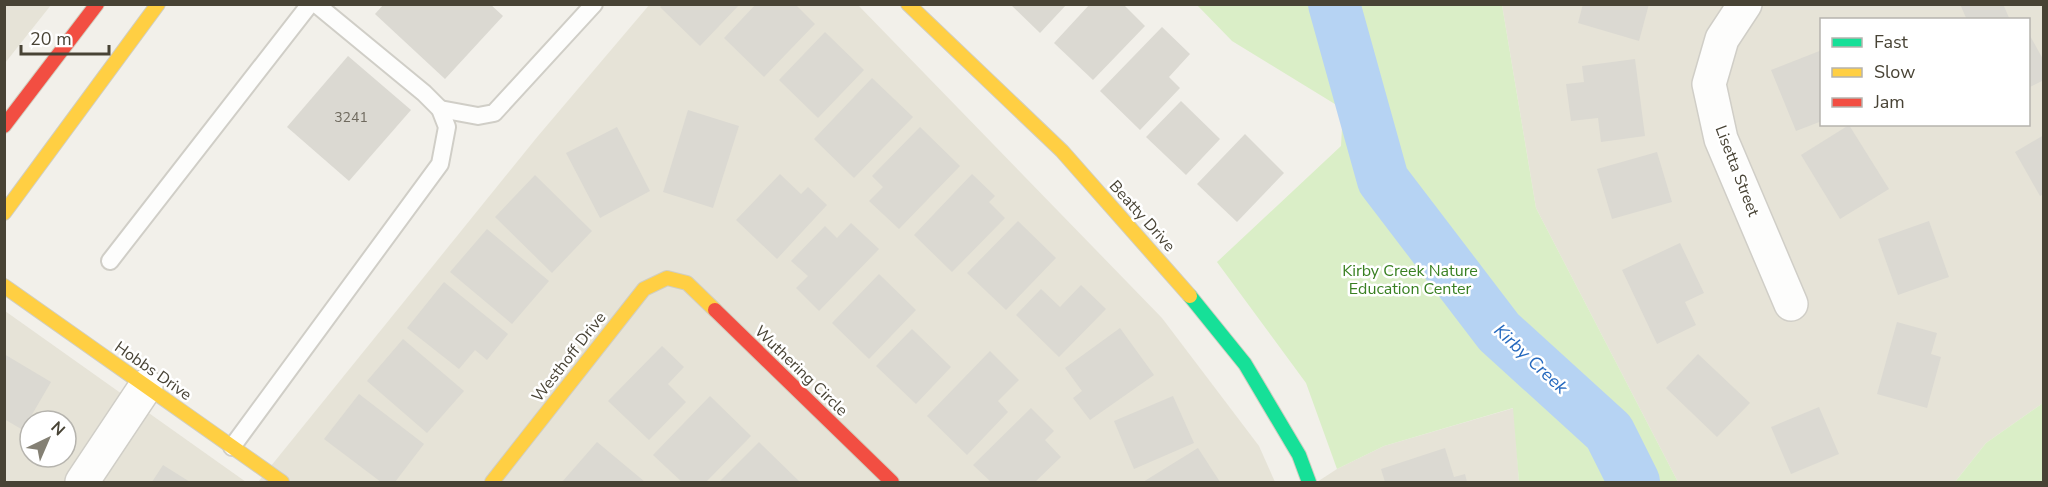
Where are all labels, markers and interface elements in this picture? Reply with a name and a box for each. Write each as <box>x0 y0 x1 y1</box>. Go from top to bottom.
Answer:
scale bar <box>21 18 110 56</box>
legend <box>1820 18 2030 126</box>
text: 20 m <box>30 27 72 51</box>
text: Fast <box>1874 30 1909 54</box>
text: Slow <box>1874 60 1915 84</box>
text: Jam <box>1873 90 1905 114</box>
house number: 3241 <box>334 108 368 127</box>
street label: Lisetta Street <box>1710 122 1765 220</box>
street label: Beatty Drive <box>1104 175 1180 257</box>
park label: Kirby Creek Nature Education Center <box>1342 260 1478 300</box>
street label: Westhoff Drive <box>527 307 611 407</box>
water label: Kirby Creek <box>1489 319 1574 400</box>
street label: Wuthering Circle <box>750 321 852 421</box>
street label: Hobbs Drive <box>110 336 196 406</box>
north arrow <box>18 409 78 469</box>
text: N <box>46 417 70 441</box>

